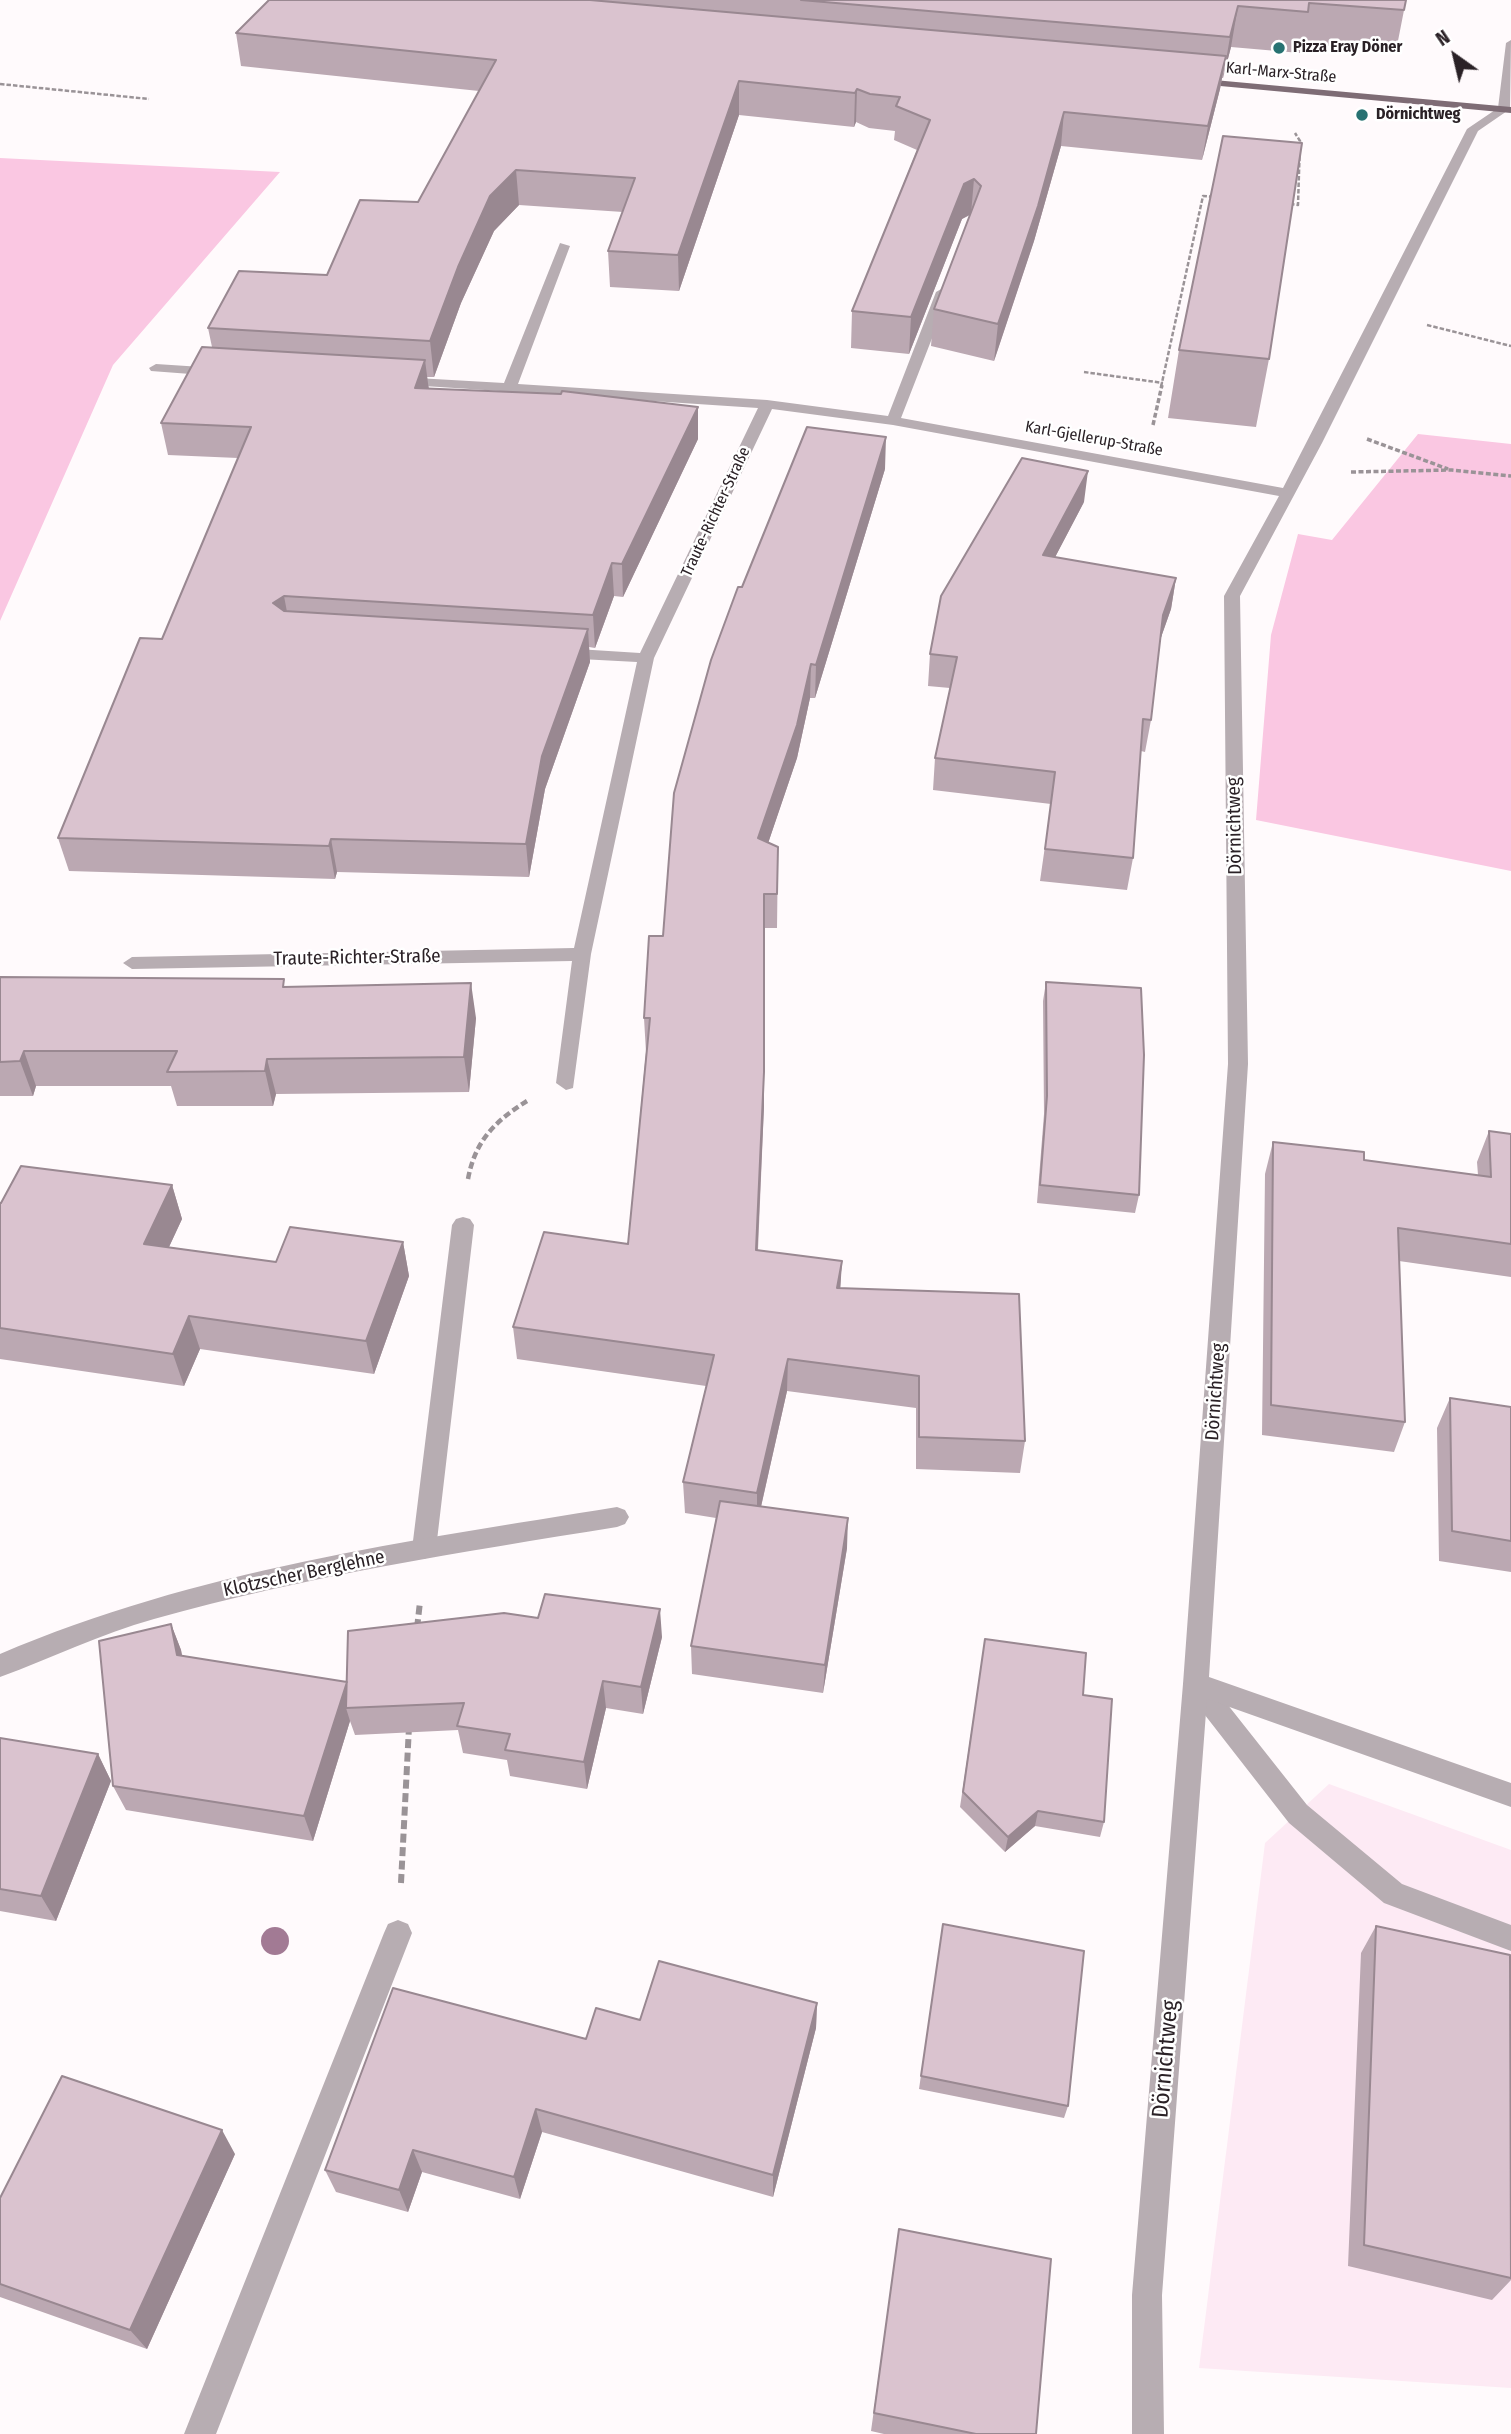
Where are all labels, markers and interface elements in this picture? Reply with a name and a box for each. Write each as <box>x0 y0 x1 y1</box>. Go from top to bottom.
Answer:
north arrow <box>1420 21 1490 91</box>
text: N <box>1432 25 1454 51</box>
place label: Pizza Eray Döner <box>1293 38 1402 58</box>
marker: Pizza Eray Döner <box>1271 40 1287 56</box>
street label: Karl-Marx-Straße <box>1225 59 1337 87</box>
place label: Dörnichtweg <box>1376 105 1460 125</box>
marker: Dörnichtweg <box>1354 107 1370 123</box>
street label: Karl-Gjellerup-Straße <box>1024 417 1164 461</box>
street label: Traute-Richter-Straße <box>678 444 754 580</box>
street label: Dörnichtweg <box>1223 777 1247 875</box>
street label: Traute-Richter-Straße <box>273 945 441 971</box>
street label: Dörnichtweg <box>1201 1343 1231 1441</box>
street label: Klotzscher Berglehne <box>221 1546 387 1602</box>
street label: Dörnichtweg <box>1147 1999 1185 2119</box>

